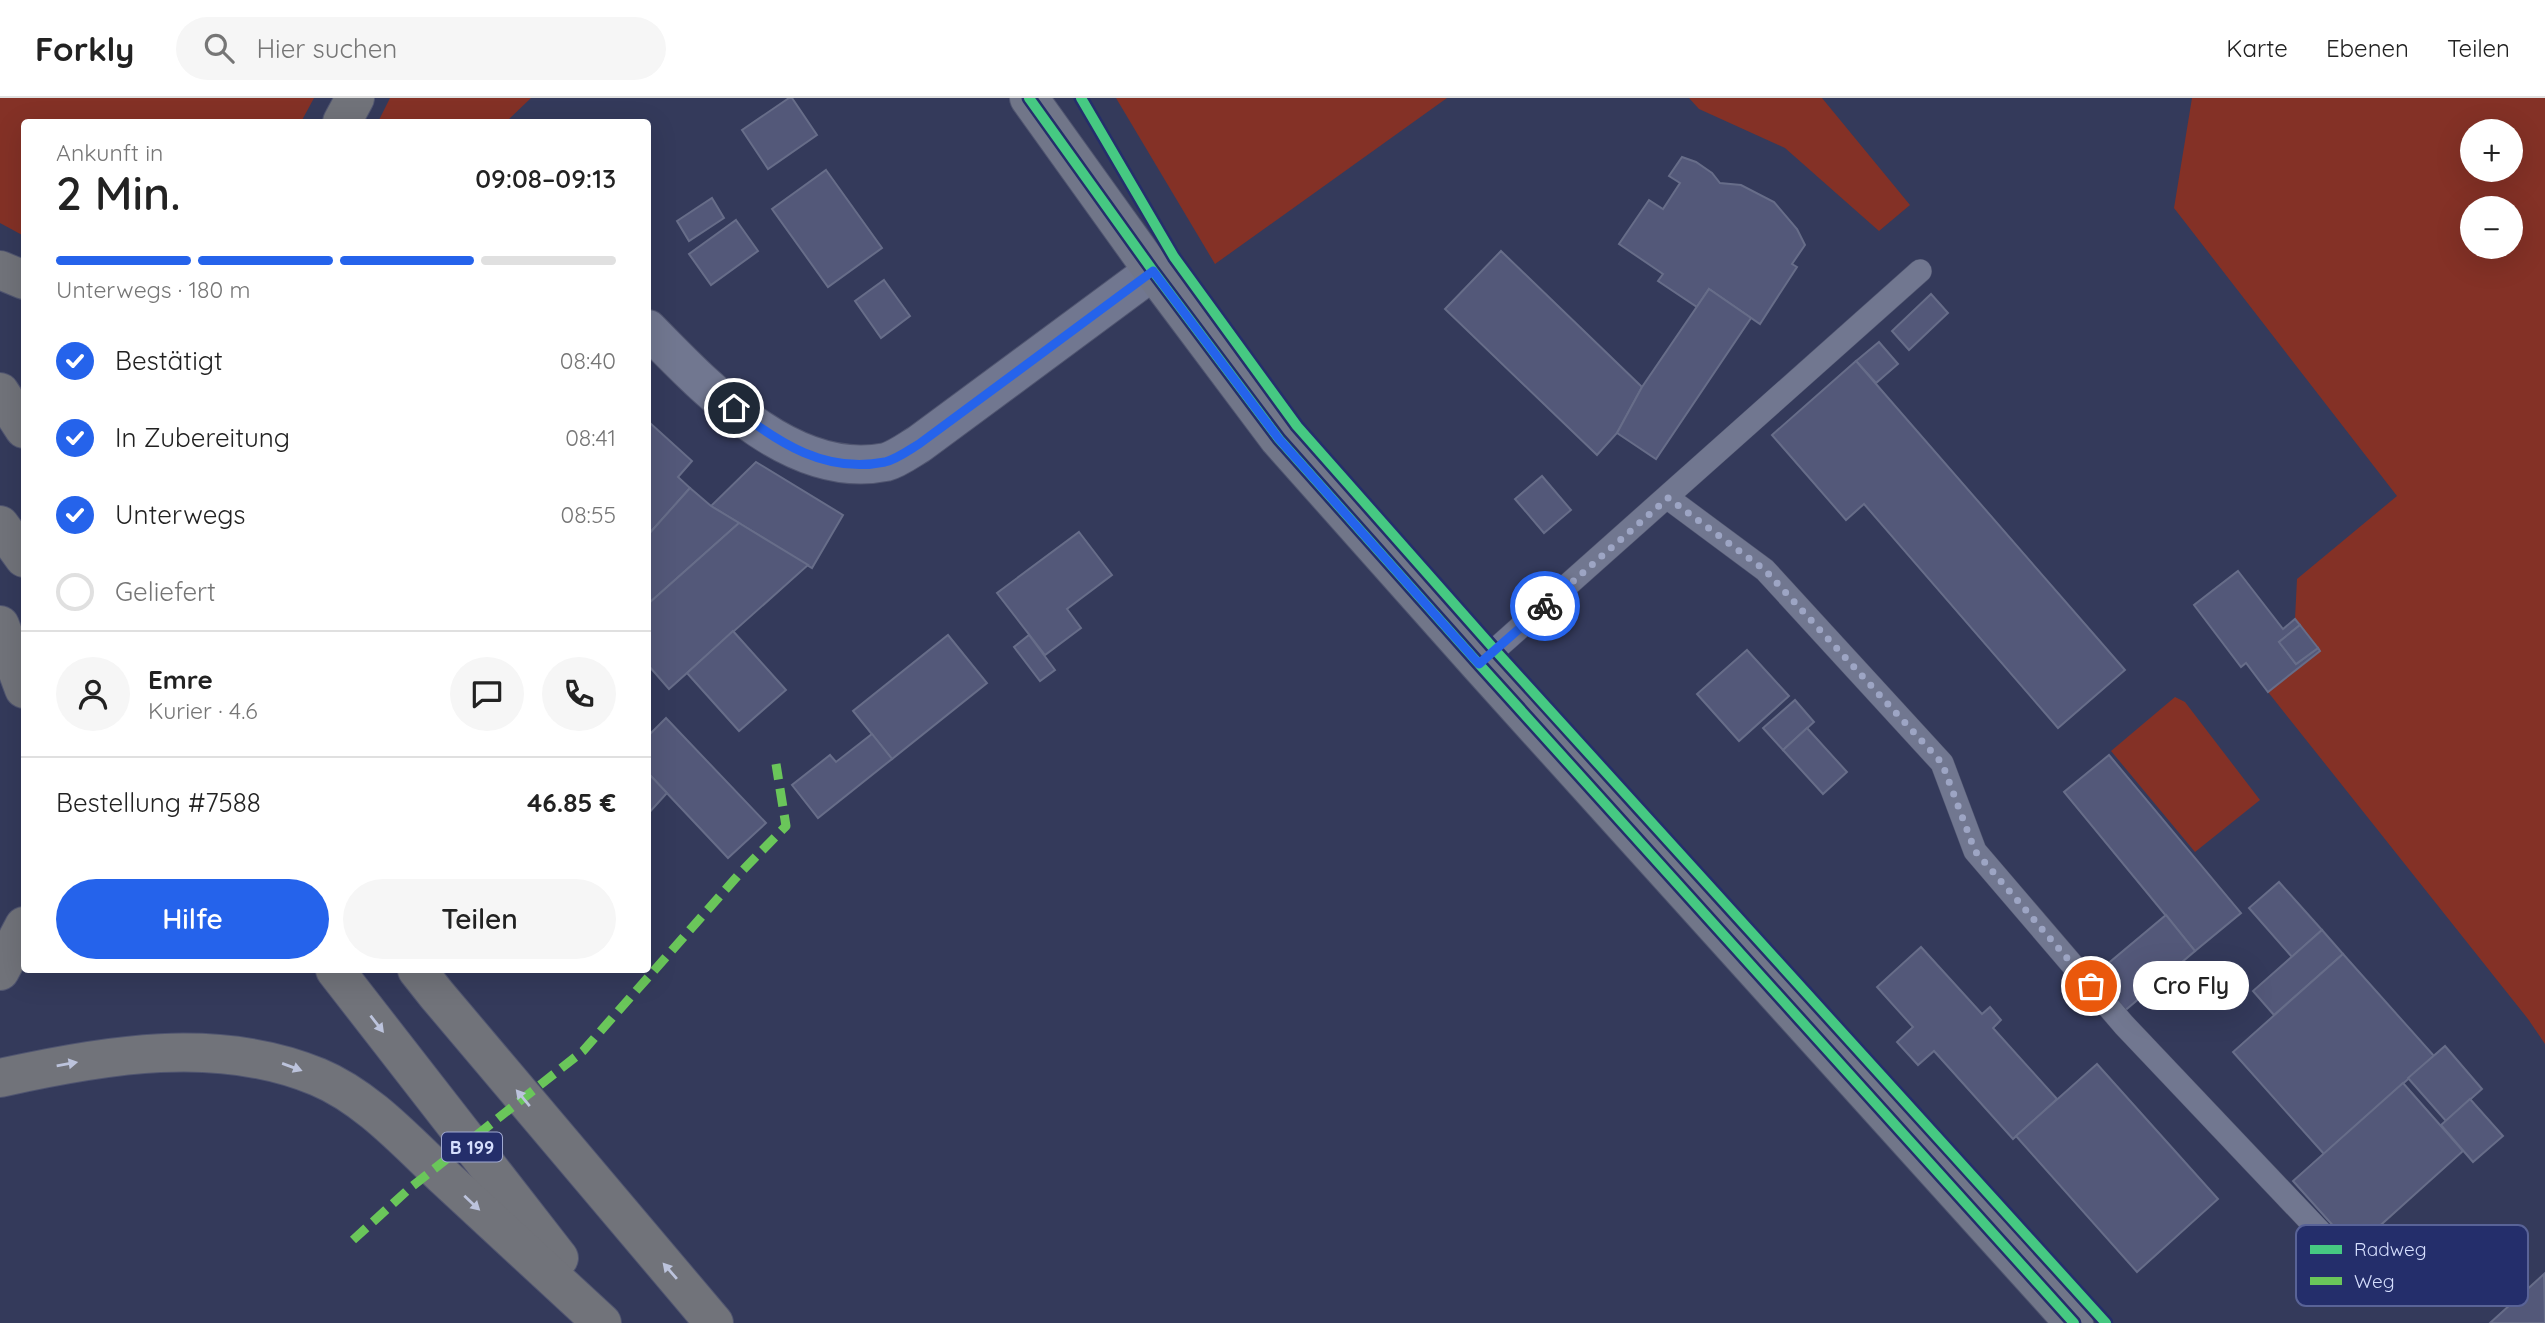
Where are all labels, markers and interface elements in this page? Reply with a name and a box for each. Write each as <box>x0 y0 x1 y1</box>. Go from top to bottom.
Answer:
search box <box>176 17 666 80</box>
text: Forkly <box>35 28 134 69</box>
icon: search <box>200 29 238 67</box>
text: Hier suchen <box>256 32 397 65</box>
text: Karte <box>2226 33 2288 63</box>
text: Ebenen <box>2326 33 2409 63</box>
text: Teilen <box>2447 33 2510 63</box>
map controls <box>2460 119 2523 259</box>
button: + <box>2460 119 2523 182</box>
text: Ankunft in <box>56 138 163 167</box>
text: 09:08–09:13 <box>475 162 616 195</box>
text: 2 Min. <box>56 164 181 222</box>
button: − <box>2460 196 2523 259</box>
text: Unterwegs · 180 m <box>56 275 250 304</box>
icon: check <box>56 342 94 380</box>
text: Bestätigt <box>115 344 223 377</box>
text: 08:40 <box>560 346 616 375</box>
pin <box>704 378 764 438</box>
icon: home <box>715 389 753 427</box>
icon: check <box>56 419 94 457</box>
text: In Zubereitung <box>115 421 290 454</box>
text: 08:41 <box>565 423 616 452</box>
icon: check <box>56 496 94 534</box>
text: Unterwegs <box>115 498 246 531</box>
text: 08:55 <box>561 500 616 529</box>
courier <box>1510 571 1580 641</box>
text: Geliefert <box>115 575 216 608</box>
icon: bike <box>1526 587 1564 625</box>
button: person <box>56 657 130 731</box>
button: chat <box>450 657 524 731</box>
button: phone <box>542 657 616 731</box>
text: Emre <box>148 663 213 696</box>
text: Kurier · 4.6 <box>148 696 258 725</box>
text: Bestellung #7588 <box>56 786 261 819</box>
text: 46.85 € <box>527 786 616 819</box>
button: Hilfe <box>56 879 329 959</box>
button: Teilen <box>343 879 616 959</box>
pin <box>2061 956 2121 1016</box>
callout: Cro Fly <box>2133 962 2248 1010</box>
icon: bag <box>2072 967 2110 1005</box>
text: Cro Fly <box>2153 971 2229 1000</box>
one-way arrow <box>370 1014 385 1032</box>
one-way arrow <box>56 1058 78 1069</box>
one-way arrow <box>281 1062 302 1073</box>
one-way arrow <box>515 1089 530 1107</box>
road number: B 199 <box>442 1132 502 1162</box>
one-way arrow <box>463 1194 480 1210</box>
legend <box>2296 1225 2528 1306</box>
text: Radweg <box>2354 1237 2427 1261</box>
one-way arrow <box>663 1263 678 1280</box>
text: Weg <box>2354 1269 2395 1293</box>

